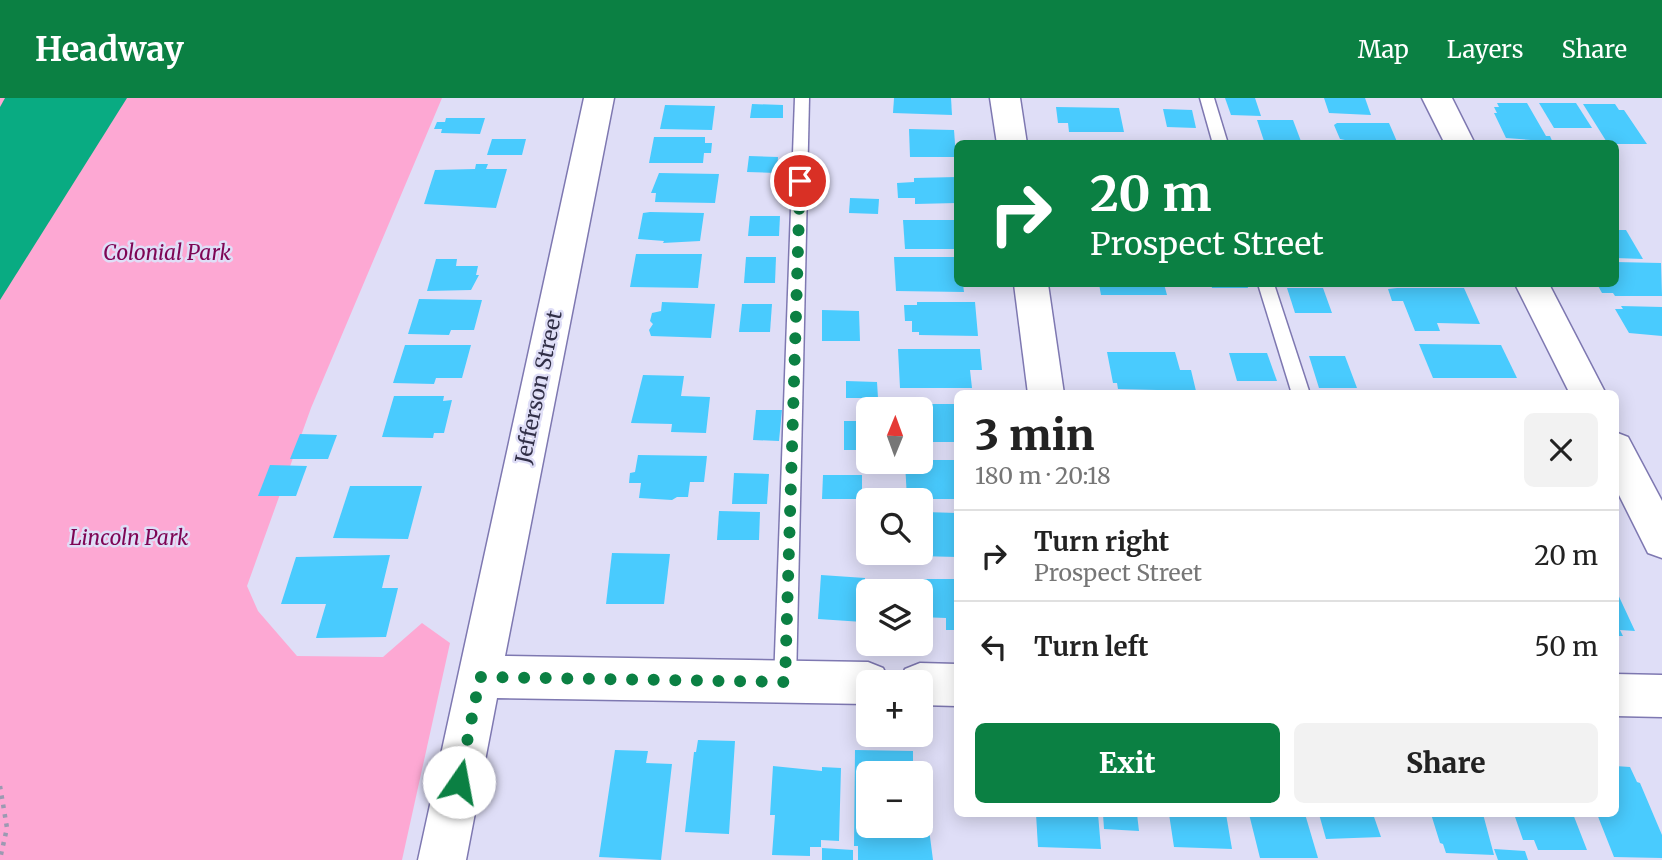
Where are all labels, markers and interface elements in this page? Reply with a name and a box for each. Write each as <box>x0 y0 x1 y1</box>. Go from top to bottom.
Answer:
text: Headway <box>35 29 184 70</box>
text: Map <box>1358 34 1409 65</box>
text: Layers <box>1447 34 1523 65</box>
text: Share <box>1561 34 1627 65</box>
pin <box>770 151 830 211</box>
icon: arrive <box>781 162 819 200</box>
text: 20 m <box>1090 163 1211 224</box>
icon: right <box>975 168 1066 259</box>
text: Prospect Street <box>1090 224 1324 264</box>
park label: Colonial Park <box>103 239 231 266</box>
street label: Jefferson Street <box>509 308 568 467</box>
north arrow <box>856 397 933 474</box>
map controls <box>856 397 933 838</box>
text: 3 min <box>975 409 1095 461</box>
button: close <box>1524 413 1598 487</box>
text: 180 m · 20:18 <box>975 461 1111 490</box>
button: search <box>856 488 933 565</box>
park label: Lincoln Park <box>70 524 189 551</box>
text: Turn right <box>1034 525 1169 558</box>
icon: right <box>975 537 1013 575</box>
text: 20 m <box>1534 539 1598 572</box>
text: Prospect Street <box>1034 558 1202 587</box>
button: layers <box>856 579 933 656</box>
icon: left <box>975 628 1013 666</box>
text: Turn left <box>1034 630 1148 663</box>
text: 50 m <box>1534 630 1598 663</box>
button: + <box>856 670 933 747</box>
button: Exit <box>975 723 1280 803</box>
button: Share <box>1294 723 1598 803</box>
position arrow <box>422 745 496 819</box>
button: − <box>856 761 933 838</box>

